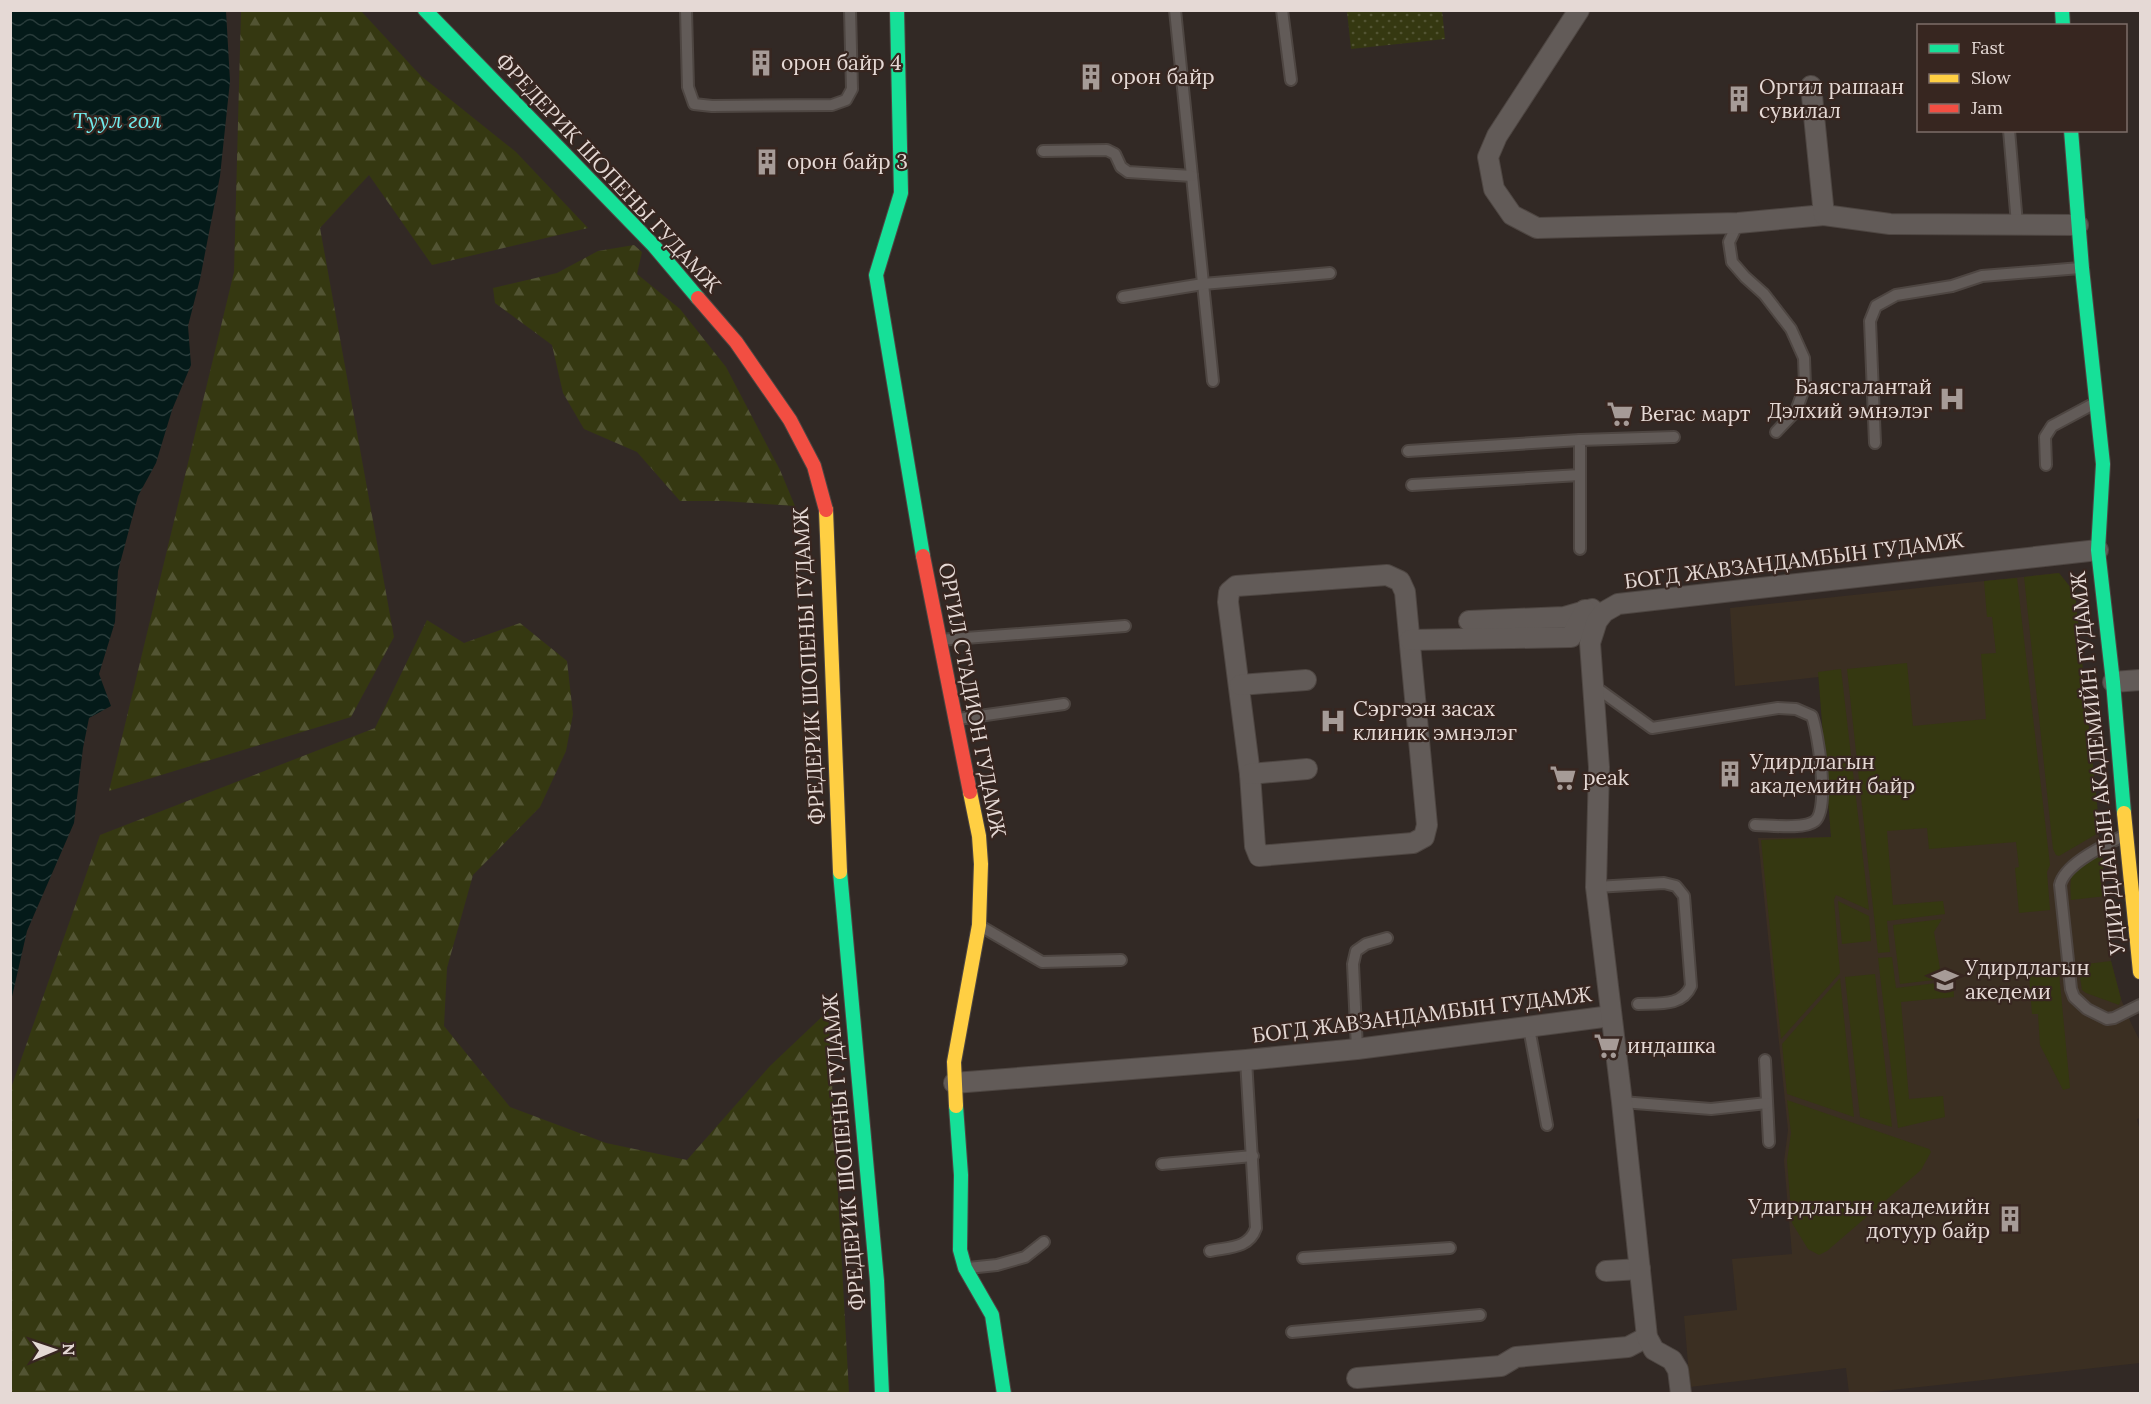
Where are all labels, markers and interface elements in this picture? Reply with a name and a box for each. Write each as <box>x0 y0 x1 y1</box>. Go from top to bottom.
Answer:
legend <box>1917 24 2127 132</box>
text: Fast <box>1971 36 2005 59</box>
street label: ФРЕДЕРИК ШОПЕНЫ ГУДАМЖ <box>490 47 727 299</box>
building icon: орон байр 4 <box>746 48 776 78</box>
place label: орон байр 4 <box>781 49 902 76</box>
building icon: орон байр <box>1076 62 1106 92</box>
place label: орон байр <box>1111 63 1215 90</box>
text: Slow <box>1971 66 2011 89</box>
place label: Оргил рашаан сувилал <box>1759 73 1904 124</box>
building icon: Оргил рашаан сувилал <box>1724 84 1754 114</box>
text: Jam <box>1970 96 2003 119</box>
water label: Туул гол <box>73 106 161 134</box>
building icon: орон байр 3 <box>752 147 782 177</box>
place label: орон байр 3 <box>787 148 908 175</box>
place label: Баясгалантай Дэлхий эмнэлэг <box>1767 373 1932 424</box>
hospital icon: Баясгалантай Дэлхий эмнэлэг <box>1937 384 1967 414</box>
supermarket icon: Вегас март <box>1605 399 1635 429</box>
place label: Вегас март <box>1640 400 1750 427</box>
street label: ФРЕДЕРИК ШОПЕНЫ ГУДАМЖ <box>787 506 830 826</box>
street label: БОГД ЖАВЗАНДАМБЫН ГУДАМЖ <box>1622 526 1966 595</box>
street label: ОРГИЛ СТАДИОН ГУДАМЖ <box>933 560 1013 840</box>
street label: УДИРДЛАГЫН АКАДЕМИЙН ГУДАМЖ <box>2064 569 2131 957</box>
place label: Сэргээн засах клиник эмнэлэг <box>1353 695 1517 746</box>
hospital icon: Сэргээн засах клиник эмнэлэг <box>1318 706 1348 736</box>
place label: Удирдлагын академийн байр <box>1749 748 1915 799</box>
building icon: Удирдлагын академийн байр <box>1715 759 1745 789</box>
supermarket icon: peak <box>1548 763 1578 793</box>
place label: peak <box>1583 764 1630 791</box>
place label: Удирдлагын акедеми <box>1964 954 2089 1005</box>
school or university icon: Удирдлагын акедеми <box>1930 965 1960 995</box>
street label: БОГД ЖАВЗАНДАМБЫН ГУДАМЖ <box>1250 980 1594 1049</box>
street label: ФРЕДЕРИК ШОПЕНЫ ГУДАМЖ <box>816 992 871 1312</box>
supermarket icon: индашка <box>1592 1031 1622 1061</box>
place label: индашка <box>1627 1032 1716 1059</box>
place label: Удирдлагын академийн дотуур байр <box>1747 1193 1990 1244</box>
building icon: Удирдлагын академийн дотуур байр <box>1995 1204 2025 1234</box>
north arrow <box>24 1320 84 1380</box>
text: N <box>59 1343 79 1356</box>

